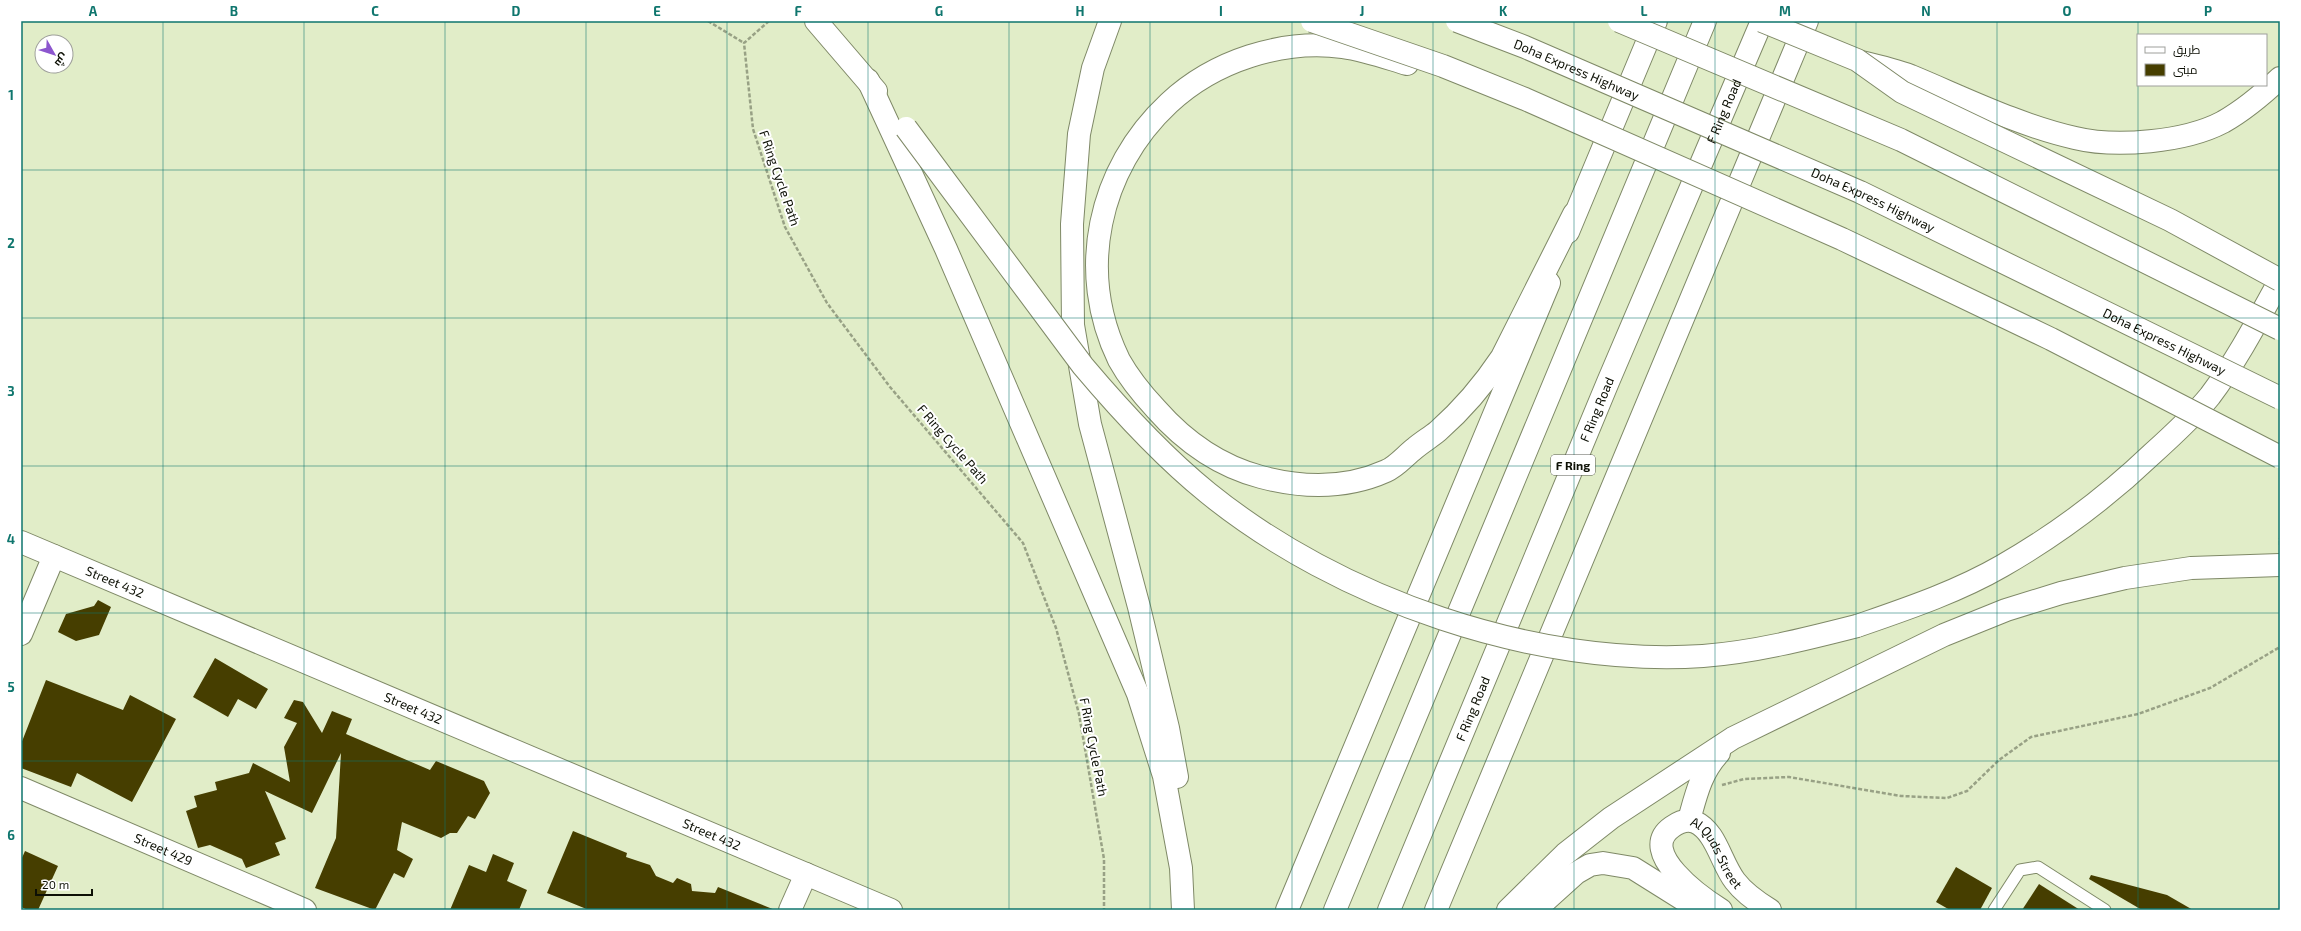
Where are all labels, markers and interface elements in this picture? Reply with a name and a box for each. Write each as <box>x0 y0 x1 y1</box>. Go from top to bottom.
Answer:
text: A <box>89 3 98 19</box>
text: B <box>230 3 238 19</box>
text: C <box>371 3 379 19</box>
text: D <box>512 3 521 19</box>
text: E <box>653 3 661 19</box>
text: F <box>794 3 802 19</box>
text: G <box>935 3 943 19</box>
text: H <box>1076 3 1085 19</box>
text: I <box>1219 3 1223 19</box>
text: J <box>1360 3 1364 19</box>
text: K <box>1499 3 1508 19</box>
text: L <box>1641 3 1648 19</box>
text: M <box>1779 3 1791 19</box>
text: N <box>1921 3 1931 19</box>
text: O <box>2063 3 2072 19</box>
text: P <box>2204 3 2212 19</box>
north arrow <box>34 34 74 74</box>
legend <box>2137 34 2267 86</box>
street label: Doha Express Highway <box>1512 35 1642 104</box>
text: طريق <box>2173 42 2201 57</box>
text: ش <box>52 50 72 70</box>
text: مبنى <box>2173 62 2198 77</box>
street label: F Ring Road <box>1703 76 1744 146</box>
text: 1 <box>8 87 14 103</box>
street label: F Ring Cycle Path <box>756 128 804 228</box>
street label: Doha Express Highway <box>1809 164 1938 236</box>
text: 2 <box>7 235 15 251</box>
street label: Doha Express Highway <box>2100 304 2229 378</box>
street label: F Ring Road <box>1576 375 1617 444</box>
text: 3 <box>7 383 15 399</box>
street label: F Ring Cycle Path <box>914 401 992 487</box>
road number: F Ring <box>1551 455 1595 475</box>
text: 4 <box>7 531 15 547</box>
street label: Street 432 <box>83 562 146 601</box>
street label: F Ring Road <box>1452 674 1493 743</box>
text: 5 <box>7 679 15 695</box>
street label: Street 432 <box>382 689 445 727</box>
street label: F Ring Cycle Path <box>1077 696 1111 798</box>
street label: Al Quds Street <box>1688 813 1746 892</box>
street label: Street 432 <box>680 815 743 854</box>
text: 6 <box>7 827 15 843</box>
street label: Street 429 <box>132 830 195 869</box>
scale bar <box>36 871 92 897</box>
text: 20 m <box>42 877 69 891</box>

